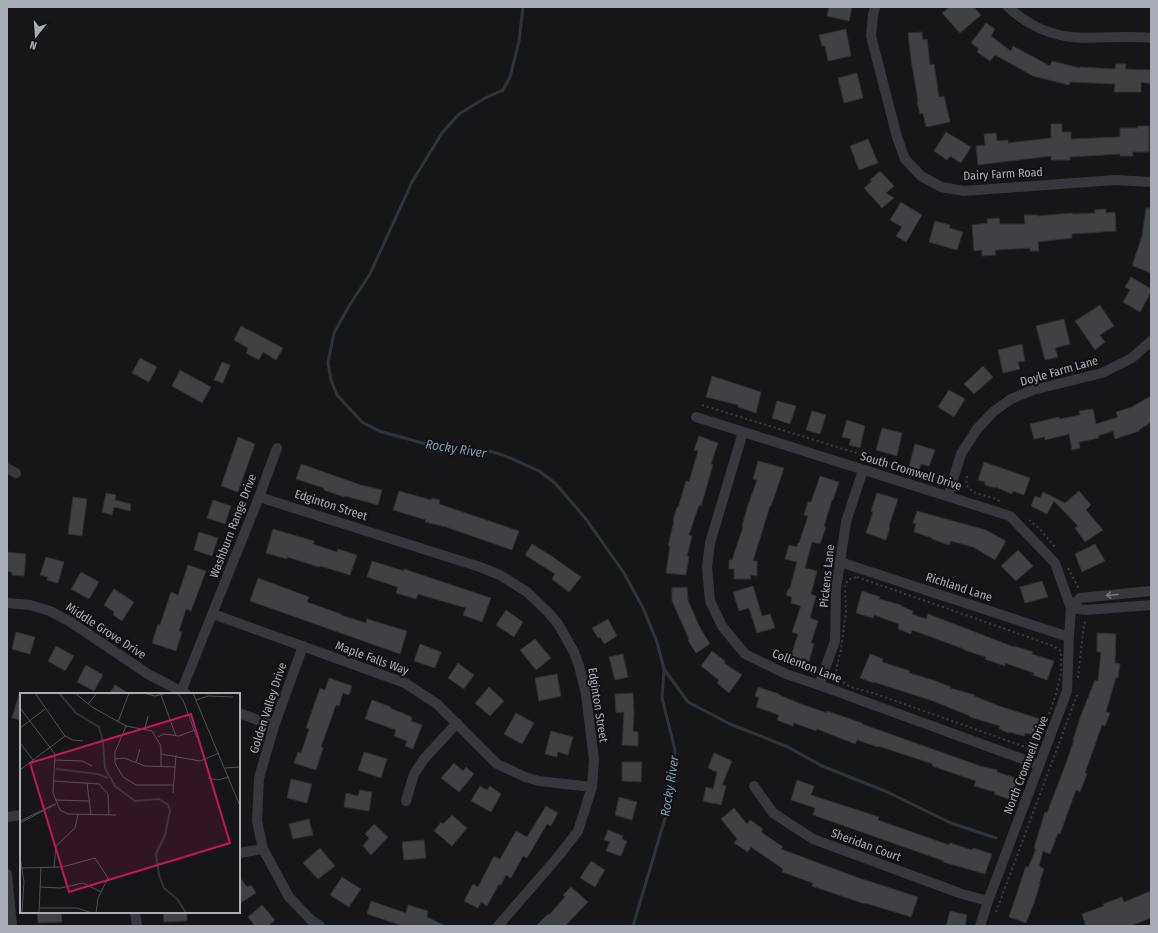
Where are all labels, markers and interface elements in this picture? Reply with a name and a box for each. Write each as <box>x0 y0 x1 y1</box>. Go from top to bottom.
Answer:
north arrow <box>16 16 56 56</box>
text: N <box>28 38 38 52</box>
street label: Dairy Farm Road <box>963 165 1043 183</box>
street label: Doyle Farm Lane <box>1018 353 1100 389</box>
water label: Rocky River <box>425 436 488 461</box>
street label: South Cromwell Drive <box>859 449 963 493</box>
street label: Washburn Range Drive <box>207 472 259 580</box>
street label: Edginton Street <box>293 487 369 523</box>
street label: Pickens Lane <box>817 544 837 608</box>
street label: Richland Lane <box>924 570 994 604</box>
one-way arrow <box>1106 592 1119 599</box>
street label: Middle Grove Drive <box>63 600 149 662</box>
street label: Maple Falls Way <box>333 638 411 678</box>
street label: Collenton Lane <box>770 646 844 686</box>
street label: Golden Valley Drive <box>247 661 289 755</box>
street label: Edginton Street <box>585 667 611 743</box>
inset map <box>20 693 240 913</box>
street label: North Cromwell Drive <box>1001 714 1051 816</box>
water label: Rocky River <box>657 754 682 817</box>
street label: Sheridan Court <box>829 826 903 864</box>

